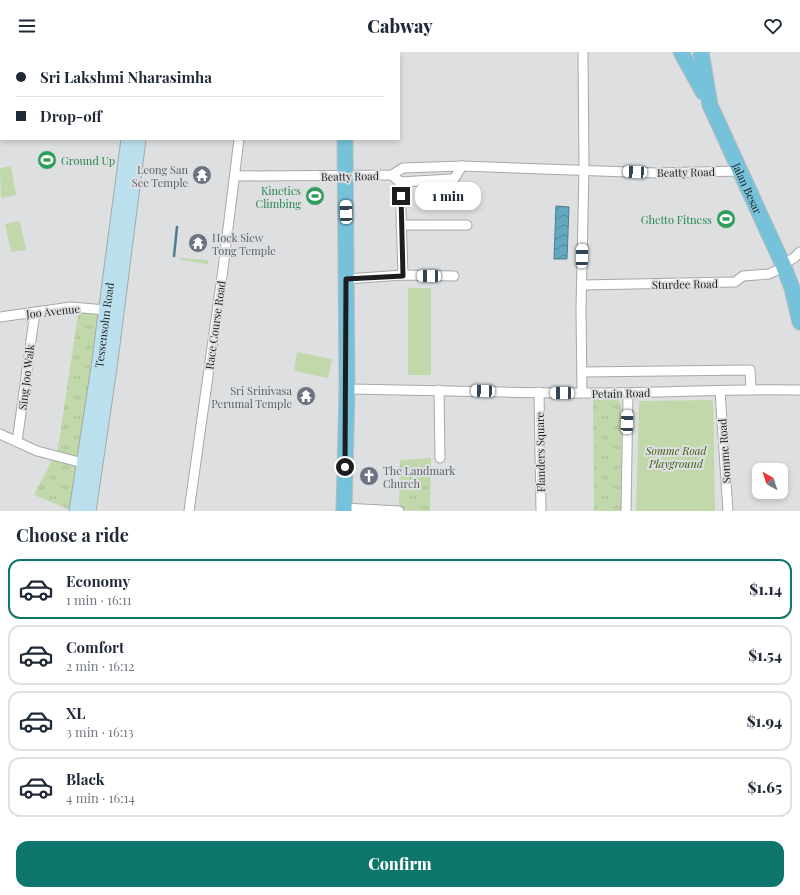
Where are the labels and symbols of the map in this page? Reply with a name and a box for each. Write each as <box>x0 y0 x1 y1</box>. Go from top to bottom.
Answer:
sports icon: Ground Up <box>36 149 58 171</box>
place label: Ground Up <box>61 153 115 168</box>
street label: Jalan Besar <box>729 159 766 216</box>
place label: Leong San See Temple <box>132 162 188 190</box>
temple icon: Leong San See Temple <box>191 164 213 186</box>
street label: Beatty Road <box>657 164 716 180</box>
car <box>623 165 647 179</box>
street label: Beatty Road <box>321 168 380 184</box>
callout: 1 min <box>415 182 481 210</box>
place label: Kinetics Climbing <box>256 183 301 211</box>
sports icon: Kinetics Climbing <box>304 185 326 207</box>
route end <box>392 187 410 205</box>
car <box>340 200 352 224</box>
sports icon: Ghetto Fitness <box>715 208 737 230</box>
place label: Ghetto Fitness <box>641 212 712 227</box>
place label: Hock Siew Tong Temple <box>212 230 276 258</box>
temple icon: Hock Siew Tong Temple <box>187 232 209 254</box>
car <box>576 244 588 268</box>
car <box>417 270 441 282</box>
street label: Sturdee Road <box>652 276 719 292</box>
street label: Race Course Road <box>201 279 229 370</box>
street label: Tessensohn Road <box>91 281 117 368</box>
street label: Joo Avenue <box>24 301 81 321</box>
street label: Sing Joo Walk <box>15 343 37 411</box>
place label: Sri Srinivasa Perumal Temple <box>211 383 293 411</box>
temple icon: Sri Srinivasa Perumal Temple <box>295 385 317 407</box>
car <box>471 385 495 397</box>
street label: Petain Road <box>591 385 651 401</box>
car <box>550 387 574 399</box>
car <box>621 410 633 434</box>
street label: Flanders Square <box>532 411 548 492</box>
street label: Somme Road <box>714 418 734 484</box>
park label: Somme Road Playground <box>644 443 708 471</box>
route start <box>336 458 354 476</box>
place label: The Landmark Church <box>383 463 455 491</box>
north arrow <box>752 463 788 499</box>
church icon: The Landmark Church <box>358 465 380 487</box>

